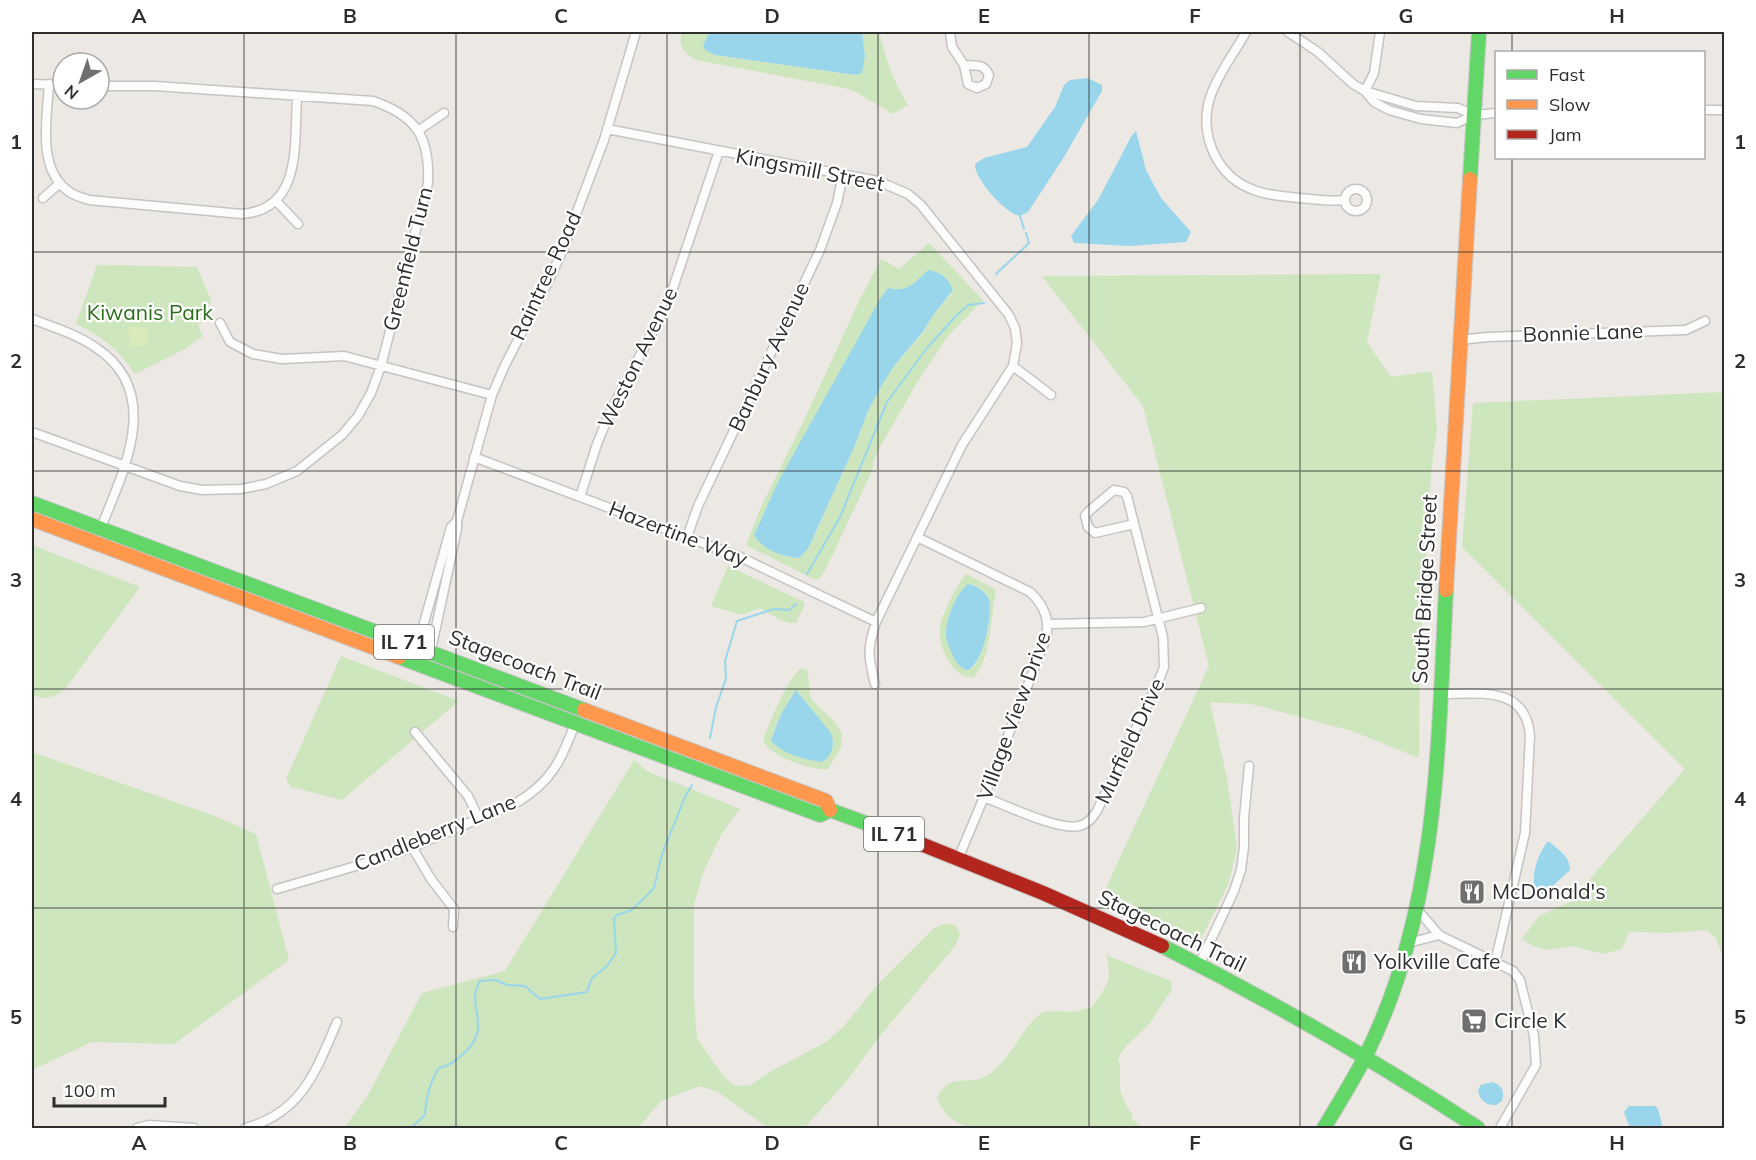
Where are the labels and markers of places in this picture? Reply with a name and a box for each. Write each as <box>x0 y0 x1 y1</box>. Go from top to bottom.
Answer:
restaurant icon: McDonald's <box>1457 877 1487 907</box>
place label: McDonald's <box>1492 878 1606 904</box>
restaurant icon: Yolkville Cafe <box>1339 947 1369 977</box>
place label: Yolkville Cafe <box>1373 948 1500 974</box>
supermarket icon: Circle K <box>1459 1006 1489 1036</box>
place label: Circle K <box>1494 1007 1567 1033</box>

